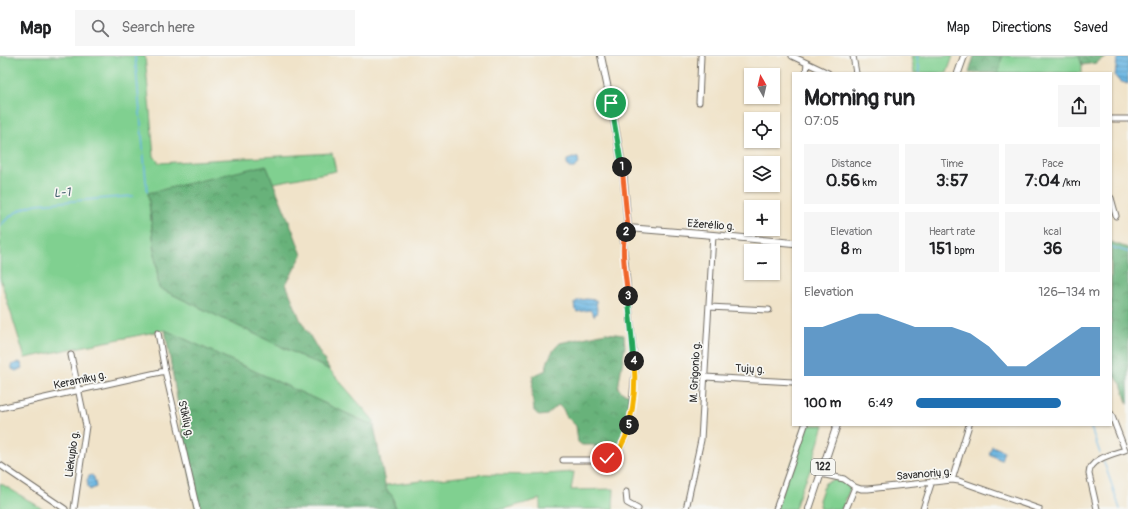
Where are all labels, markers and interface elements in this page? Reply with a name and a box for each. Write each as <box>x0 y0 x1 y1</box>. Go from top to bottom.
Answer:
search box <box>75 10 355 46</box>
text: Map <box>20 16 51 40</box>
icon: search <box>89 17 111 39</box>
text: Search here <box>121 18 195 37</box>
text: Map <box>947 19 970 36</box>
text: Directions <box>992 19 1051 36</box>
text: Saved <box>1073 19 1108 36</box>
north arrow <box>744 68 780 104</box>
map controls <box>744 68 780 280</box>
text: Morning run <box>804 84 915 112</box>
button: share <box>1058 85 1100 127</box>
pin <box>594 86 628 120</box>
icon: arrive <box>600 92 622 114</box>
button: locate <box>744 112 780 148</box>
text: 07:05 <box>804 113 839 129</box>
button: layers <box>744 156 780 192</box>
pin: 1 <box>612 157 632 177</box>
text: Distance <box>831 157 871 170</box>
text: Time <box>940 157 963 170</box>
text: Pace <box>1042 157 1064 170</box>
text: 1 <box>620 160 624 173</box>
text: 0.56 <box>826 170 860 191</box>
text: 3:57 <box>936 170 968 191</box>
text: 7:04 <box>1025 170 1060 191</box>
text: km <box>860 176 877 189</box>
text: /km <box>1060 176 1081 189</box>
water label: L-1 <box>53 185 72 201</box>
button: + <box>744 200 780 236</box>
street label: Ežerėlio g. <box>687 217 735 233</box>
pin: 2 <box>616 222 636 242</box>
text: 2 <box>623 225 629 238</box>
text: Elevation <box>830 225 872 238</box>
text: Heart rate <box>929 225 975 238</box>
text: kcal <box>1044 225 1062 238</box>
text: 8 <box>841 238 850 259</box>
text: 151 <box>929 238 952 259</box>
text: 36 <box>1043 238 1062 259</box>
button: − <box>744 244 780 280</box>
text: m <box>850 244 862 257</box>
text: bpm <box>952 244 975 257</box>
text: Elevation <box>804 284 854 300</box>
text: 126–134 m <box>1038 284 1100 300</box>
pin: 3 <box>618 286 638 306</box>
text: 3 <box>625 289 631 302</box>
street label: M. Grigonio g. <box>687 341 703 403</box>
pin: 4 <box>624 351 644 371</box>
text: 4 <box>631 354 637 367</box>
street label: Tujų g. <box>735 362 765 376</box>
street label: Keramikų g. <box>53 368 107 392</box>
text: 100 m <box>804 395 841 411</box>
text: 6:49 <box>868 395 893 411</box>
street label: Stiklių g. <box>175 399 197 439</box>
pin: 5 <box>619 415 639 435</box>
text: 5 <box>626 418 632 431</box>
street label: Liekupio g. <box>62 430 82 478</box>
pin <box>590 441 624 475</box>
icon: check <box>596 447 618 469</box>
road number: 122 <box>811 459 835 475</box>
street label: Savanorių g. <box>896 465 952 483</box>

